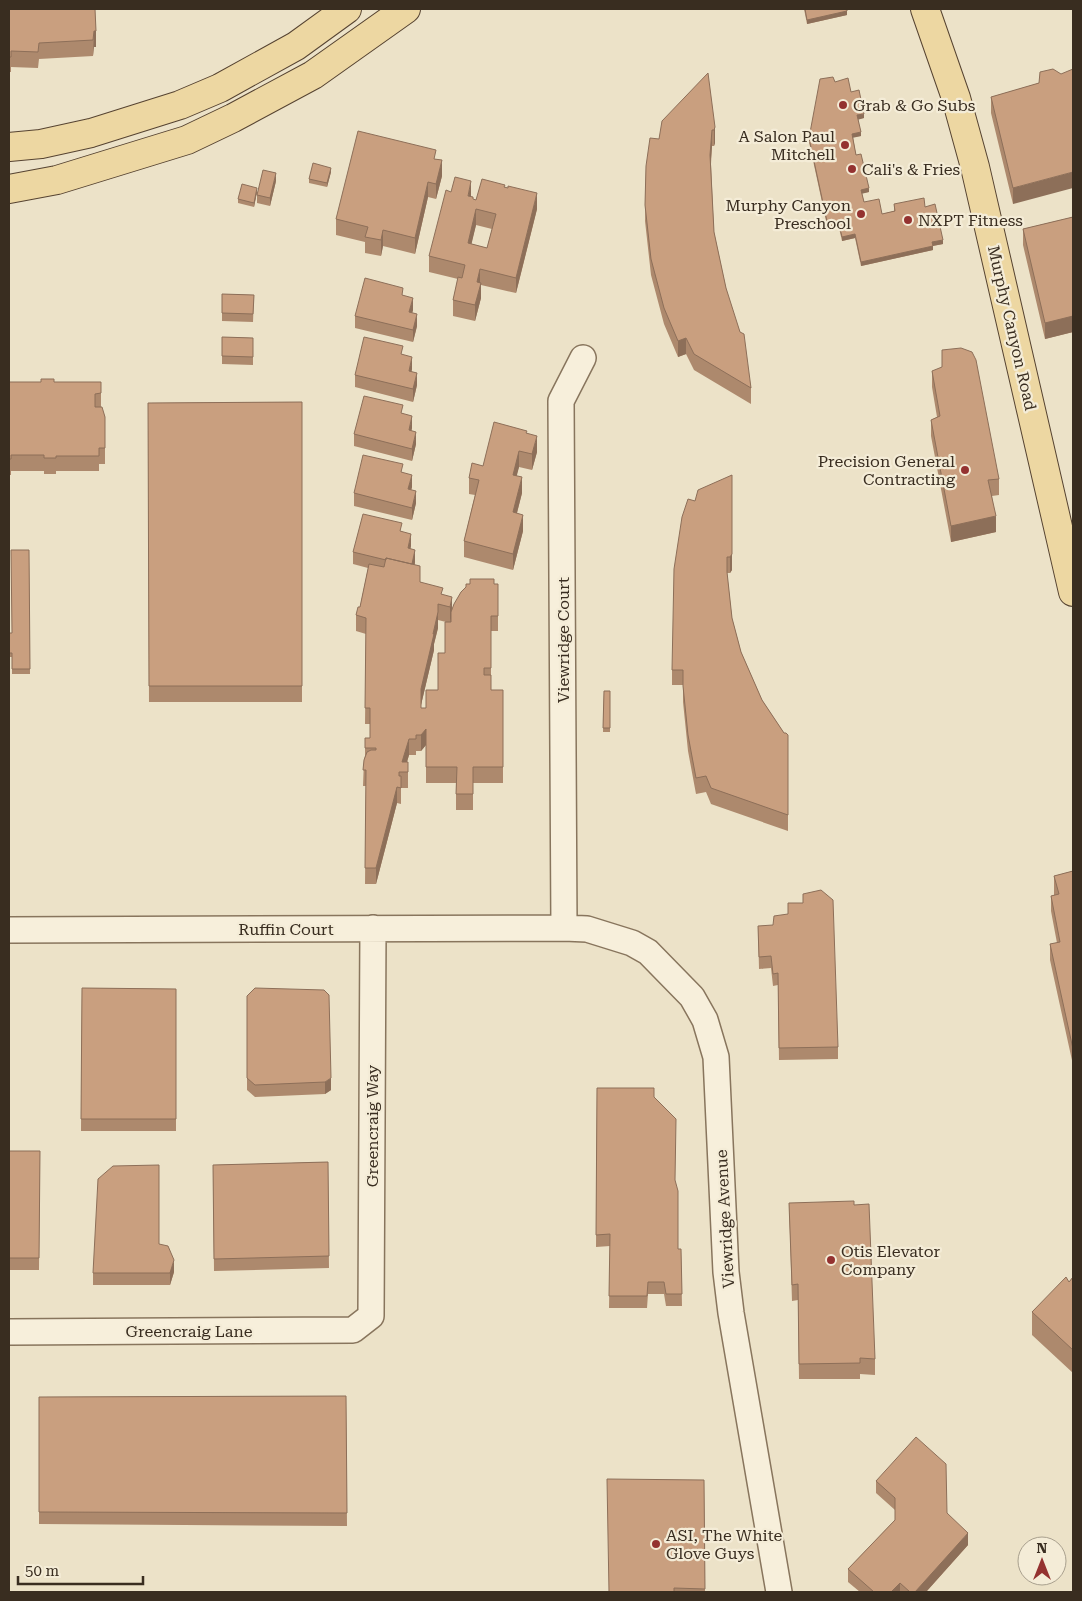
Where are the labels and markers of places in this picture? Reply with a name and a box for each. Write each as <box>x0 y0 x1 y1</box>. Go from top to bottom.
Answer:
place label: Grab & Go Subs <box>853 96 976 115</box>
marker: Grab & Go Subs <box>837 99 849 111</box>
place label: A Salon Paul Mitchell <box>739 127 835 164</box>
marker: A Salon Paul Mitchell <box>839 139 851 151</box>
place label: Cali's & Fries <box>862 160 961 179</box>
marker: Cali's & Fries <box>846 163 858 175</box>
place label: Murphy Canyon Preschool <box>726 196 851 233</box>
marker: Murphy Canyon Preschool <box>855 208 867 220</box>
place label: NXPT Fitness <box>918 211 1023 230</box>
marker: NXPT Fitness <box>902 214 914 226</box>
place label: Precision General Contracting <box>818 452 956 489</box>
marker: Precision General Contracting <box>959 464 971 476</box>
place label: Otis Elevator Company <box>841 1242 940 1279</box>
marker: Otis Elevator Company <box>825 1254 837 1266</box>
place label: ASI, The White Glove Guys <box>666 1526 783 1563</box>
marker: ASI, The White Glove Guys <box>650 1538 662 1550</box>

